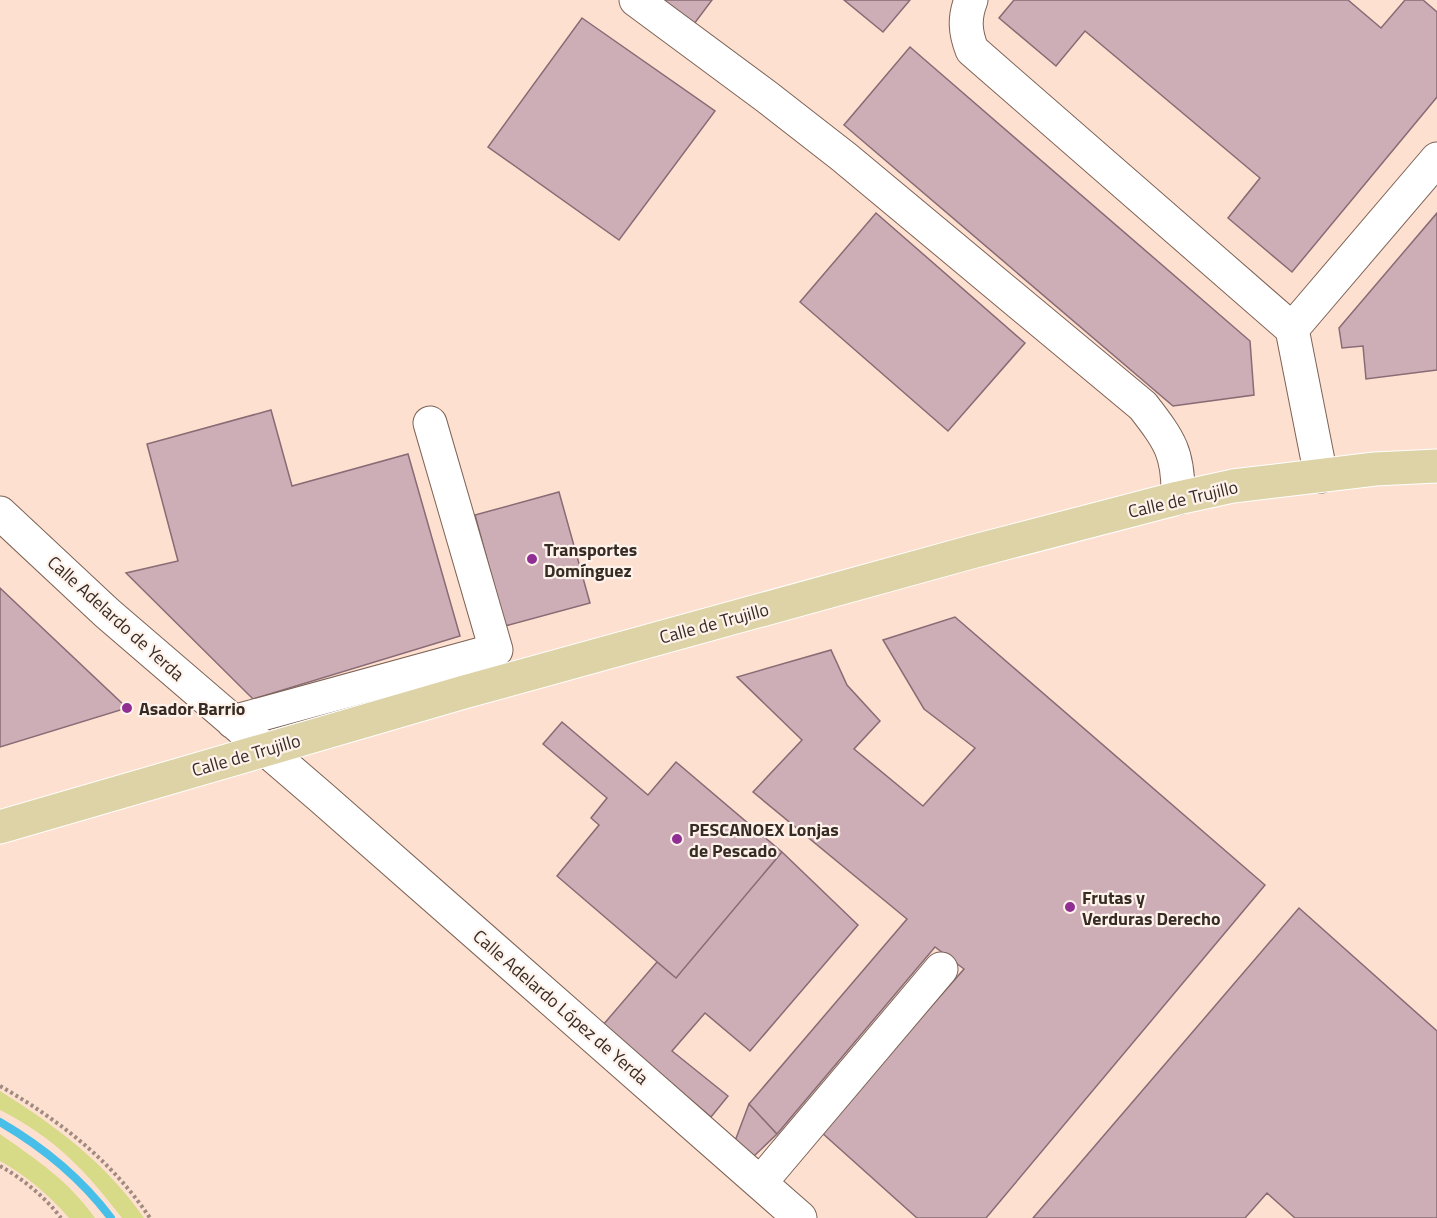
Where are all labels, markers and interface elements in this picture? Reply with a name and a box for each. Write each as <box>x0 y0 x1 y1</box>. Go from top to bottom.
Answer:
street label: Calle de Trujillo <box>1125 473 1241 525</box>
place label: Transportes Domínguez <box>544 536 637 584</box>
street label: Calle Adelardo de Yerda <box>42 549 190 687</box>
marker: Transportes Domínguez <box>525 552 539 566</box>
street label: Calle de Trujillo <box>656 595 772 651</box>
place label: Asador Barrio <box>139 695 245 722</box>
marker: Asador Barrio <box>120 701 134 715</box>
street label: Calle de Trujillo <box>188 727 304 783</box>
place label: PESCANOEX Lonjas de Pescado <box>689 816 839 864</box>
marker: PESCANOEX Lonjas de Pescado <box>670 832 684 846</box>
place label: Frutas y Verduras Derecho <box>1082 884 1221 932</box>
marker: Frutas y Verduras Derecho <box>1063 900 1077 914</box>
street label: Calle Adelardo López de Yerda <box>467 923 655 1091</box>

